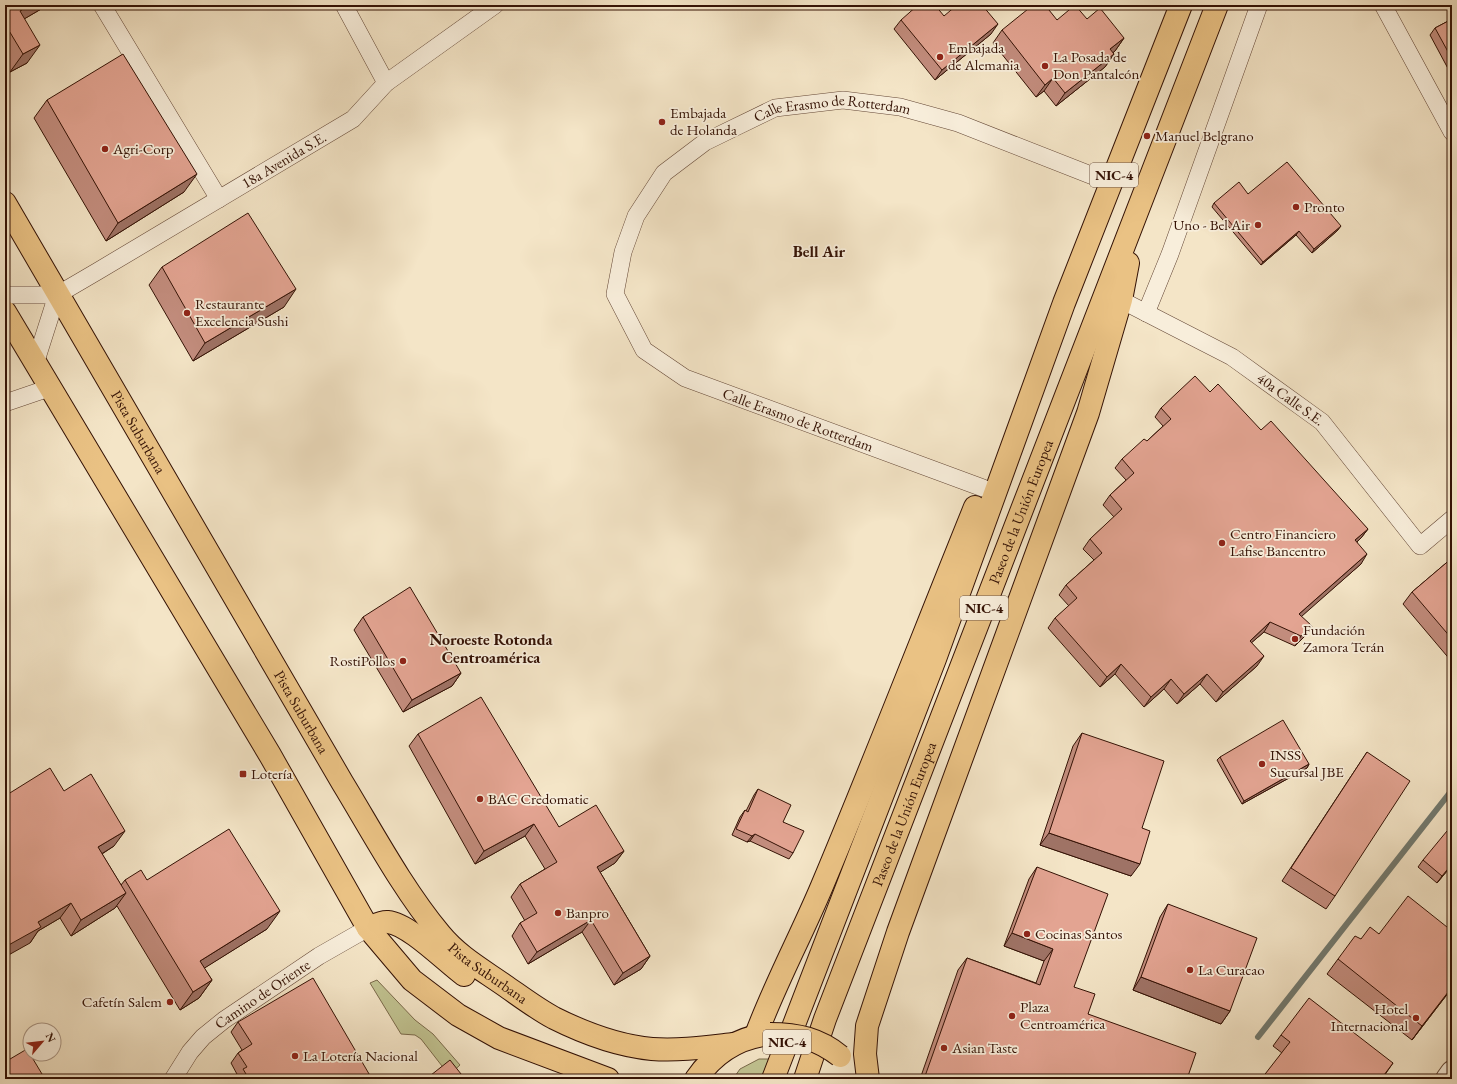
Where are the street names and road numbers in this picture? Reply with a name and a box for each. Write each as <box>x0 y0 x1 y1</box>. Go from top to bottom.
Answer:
street label: Calle Erasmo de Rotterdam <box>750 90 913 126</box>
street label: 18a Avenida S.E. <box>238 127 330 192</box>
road number: NIC-4 <box>1090 163 1138 187</box>
street label: 40a Calle S.E. <box>1253 368 1328 430</box>
street label: Calle Erasmo de Rotterdam <box>720 383 877 456</box>
street label: Pista Suburbana <box>107 387 170 477</box>
street label: Paseo de la Unión Europea <box>984 437 1057 587</box>
road number: NIC-4 <box>960 596 1008 620</box>
street label: Pista Suburbana <box>270 667 333 757</box>
street label: Paseo de la Unión Europea <box>867 739 940 889</box>
street label: Pista Suburbana <box>444 938 531 1008</box>
street label: Camino de Oriente <box>210 955 314 1033</box>
road number: NIC-4 <box>763 1030 811 1054</box>

